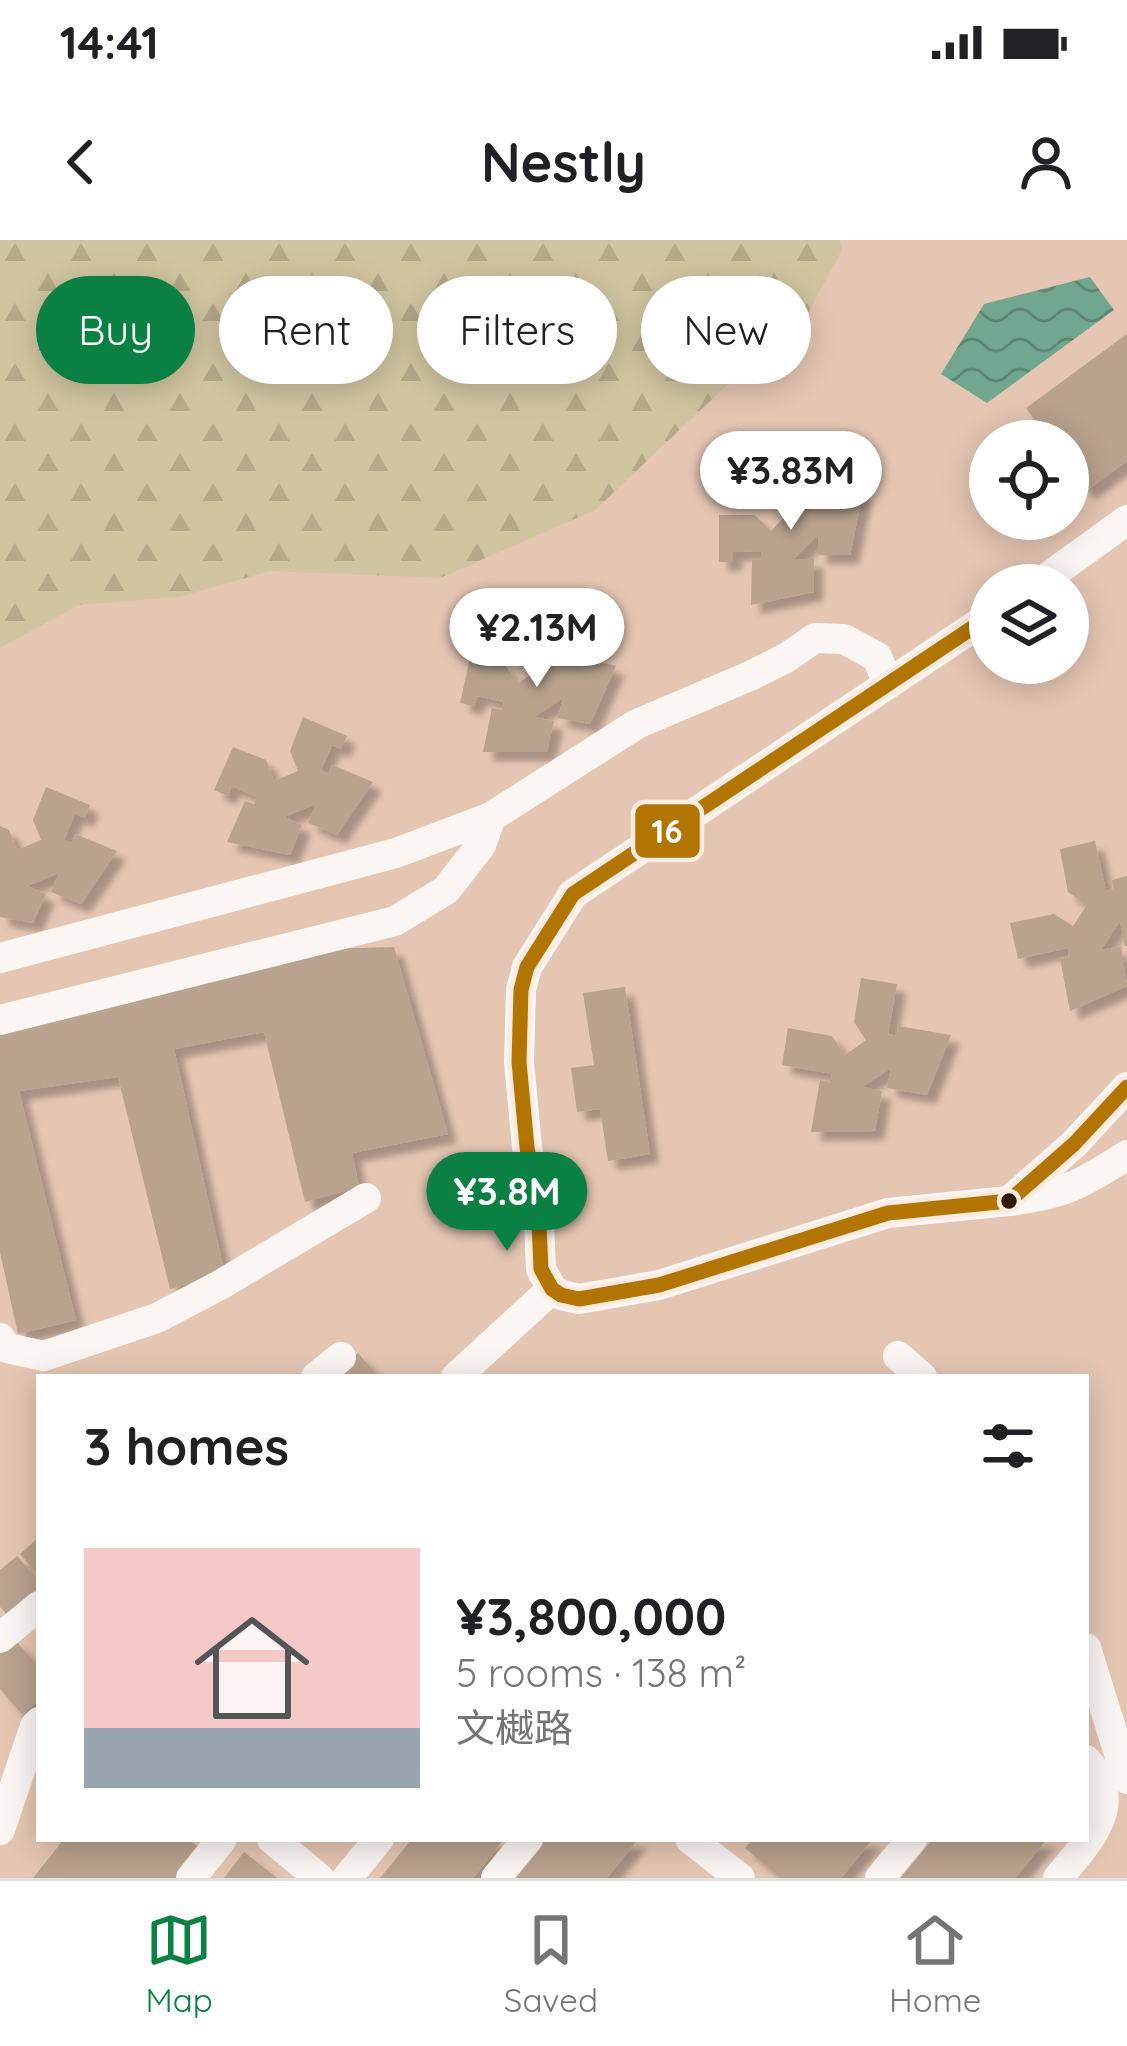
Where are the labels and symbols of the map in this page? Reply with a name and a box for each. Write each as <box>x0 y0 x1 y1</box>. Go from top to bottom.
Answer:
pin: ¥3.83M <box>693 431 889 533</box>
pin: ¥2.13M <box>439 588 635 690</box>
line badge: 16 <box>633 802 702 860</box>
text: 16 <box>651 810 683 851</box>
pin: ¥3.8M <box>423 1152 591 1254</box>
unlabelled marker <box>998 1190 1020 1212</box>

